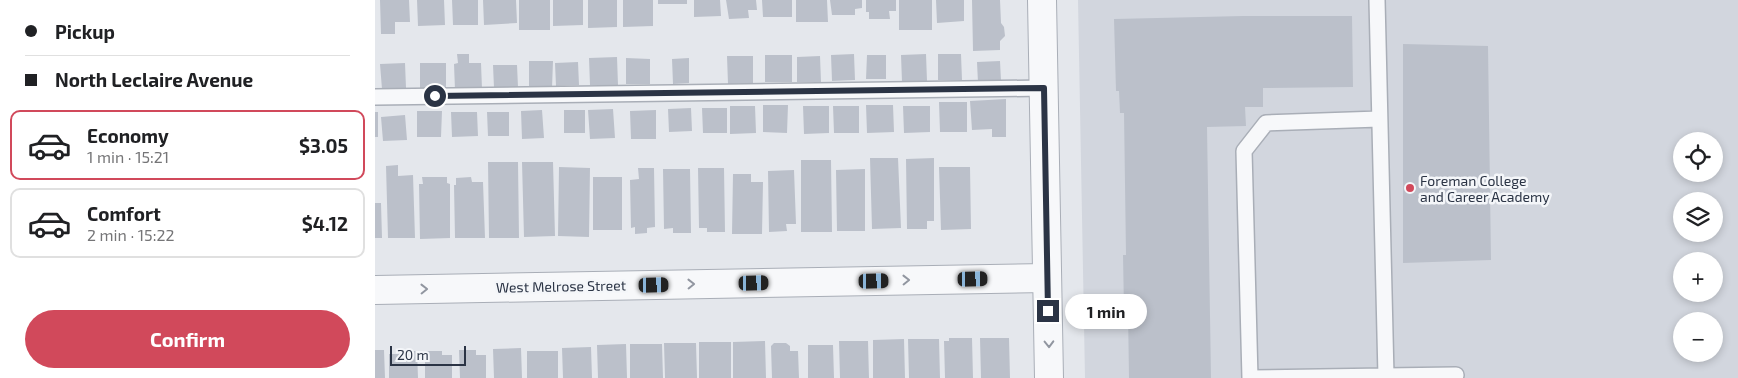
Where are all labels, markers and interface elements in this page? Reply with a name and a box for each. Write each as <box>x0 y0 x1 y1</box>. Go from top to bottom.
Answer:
text: Pickup <box>55 20 115 43</box>
text: North Leclaire Avenue <box>55 68 253 91</box>
route start <box>424 85 446 107</box>
icon: car <box>27 123 72 168</box>
text: Economy <box>87 124 169 147</box>
map controls <box>1673 132 1723 362</box>
button: locate <box>1673 132 1723 182</box>
text: $3.05 <box>299 134 348 157</box>
text: 1 min · 15:21 <box>87 147 169 166</box>
place label: Foreman College and Career Academy <box>1420 172 1550 205</box>
marker: Foreman College and Career Academy <box>1404 182 1416 194</box>
button: layers <box>1673 192 1723 242</box>
icon: car <box>27 201 72 246</box>
text: Comfort <box>87 202 161 225</box>
text: $4.12 <box>302 212 348 235</box>
text: 2 min · 15:22 <box>87 225 174 244</box>
button: + <box>1673 252 1723 302</box>
car <box>957 271 988 287</box>
car <box>858 273 889 289</box>
car <box>738 275 769 291</box>
one-way arrow <box>902 275 910 285</box>
street label: West Melrose Street <box>496 276 626 296</box>
car <box>638 277 669 293</box>
one-way arrow <box>688 279 695 289</box>
one-way arrow <box>420 284 428 294</box>
callout: 1 min <box>1065 294 1148 328</box>
route end <box>1037 300 1059 322</box>
text: 1 min <box>1087 302 1125 321</box>
button: Confirm <box>25 310 350 368</box>
button: − <box>1673 312 1723 362</box>
one-way arrow <box>1044 340 1054 348</box>
scale bar <box>390 343 466 366</box>
text: 20 m <box>397 346 429 363</box>

